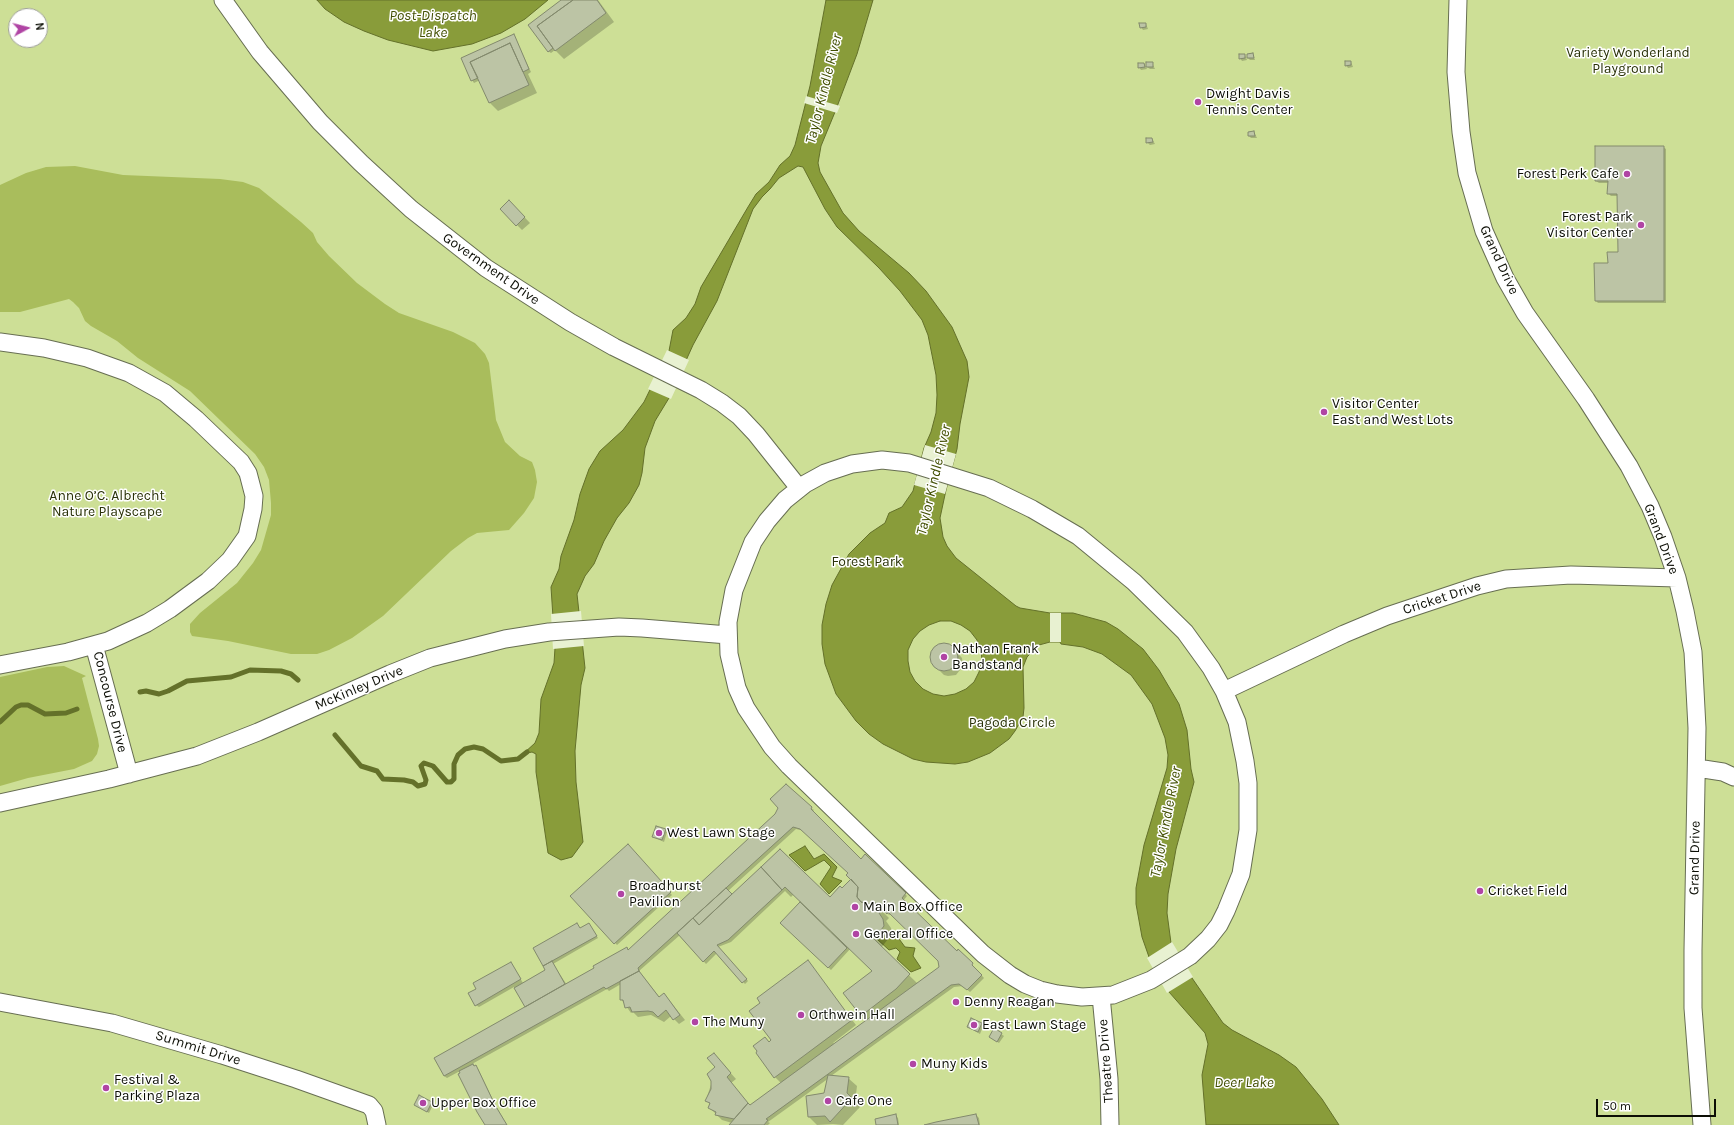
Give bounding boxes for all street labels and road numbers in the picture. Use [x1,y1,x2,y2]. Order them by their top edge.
street label: Grand Drive [1476,223,1522,297]
street label: Government Drive [439,229,543,309]
street label: Grand Drive [1640,501,1682,577]
street label: Cricket Drive [1401,577,1483,619]
street label: Concourse Drive [89,650,131,754]
street label: McKinley Drive [313,662,405,714]
street label: Grand Drive [1686,821,1704,895]
street label: Theatre Drive [1095,1019,1117,1103]
street label: Summit Drive [153,1027,243,1069]

